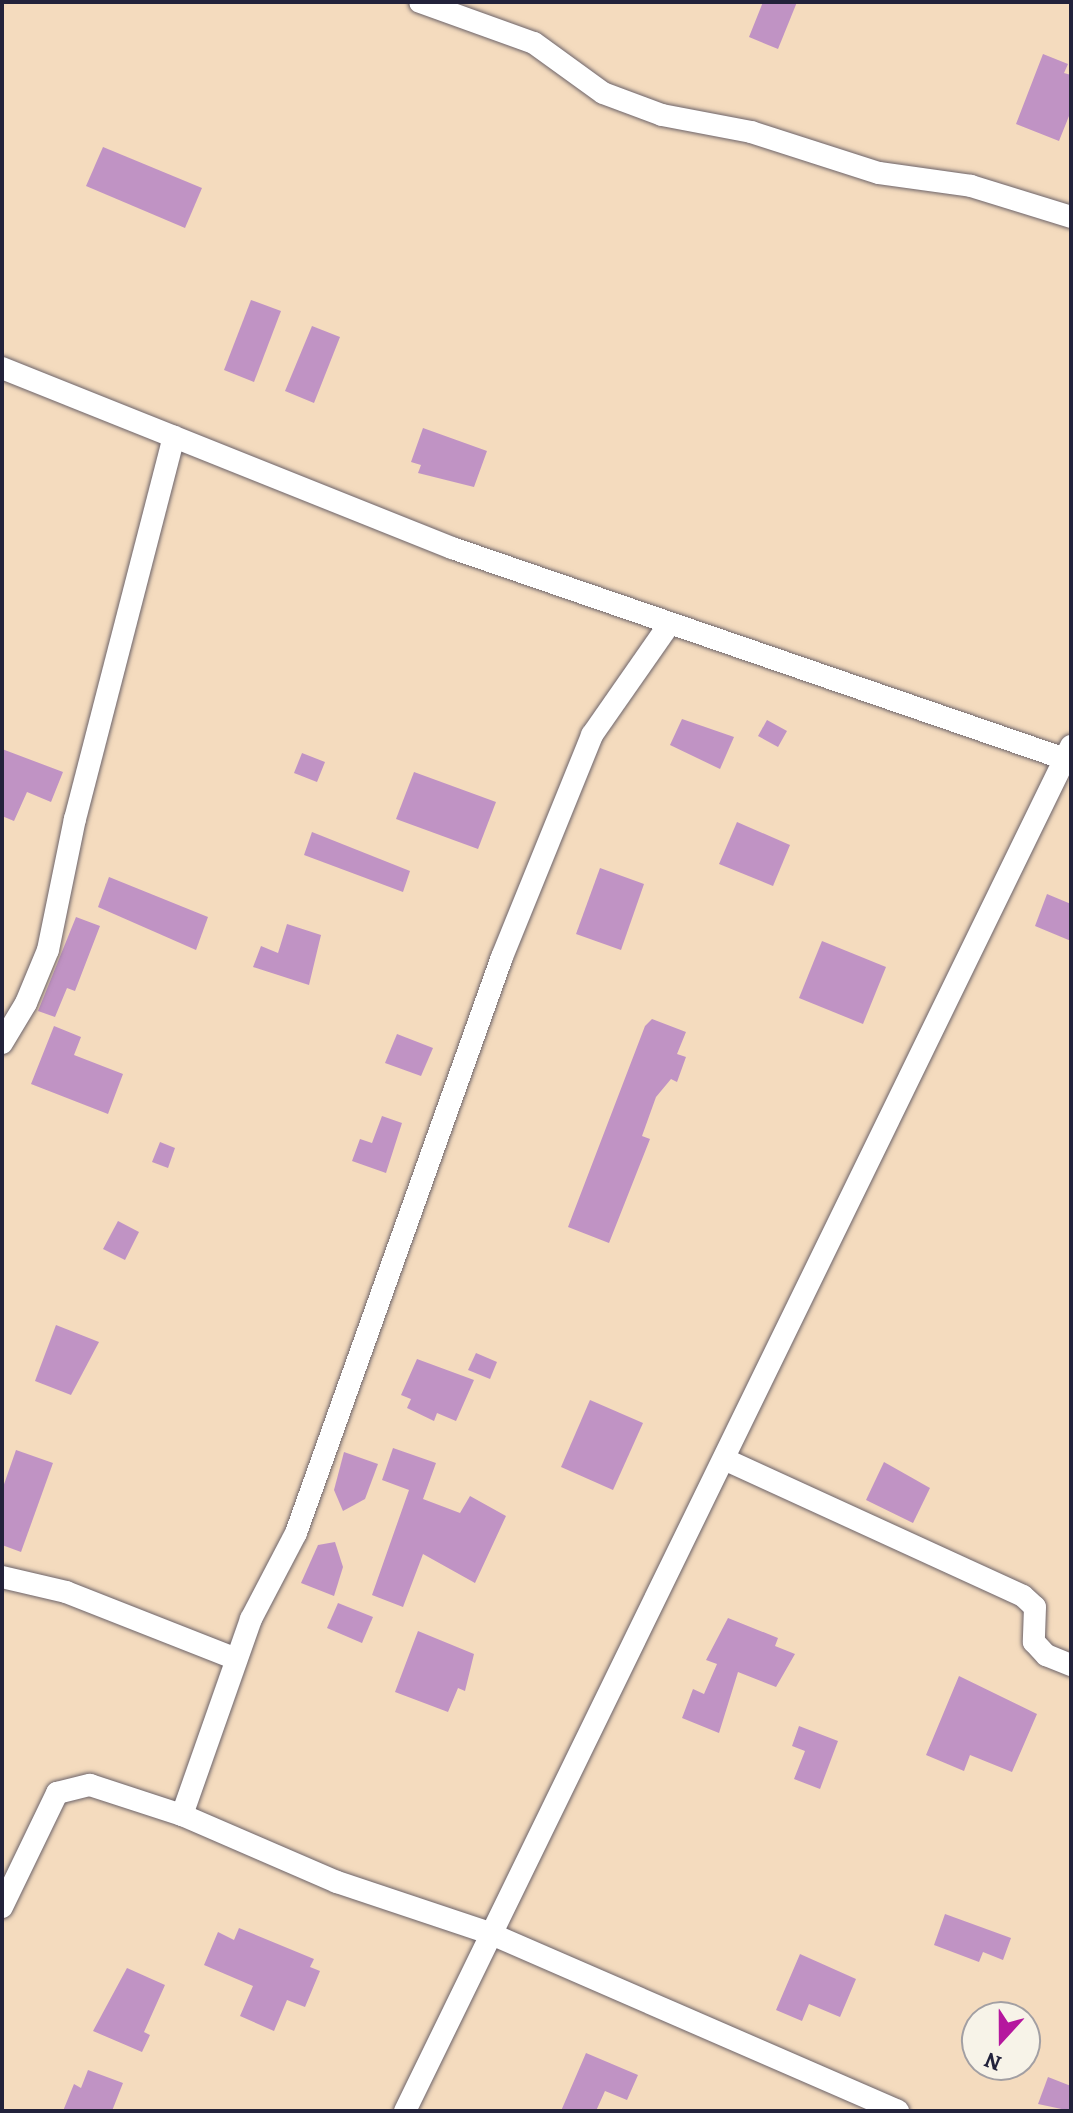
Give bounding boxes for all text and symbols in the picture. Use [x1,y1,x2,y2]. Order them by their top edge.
north arrow [961,2001,1041,2081]
text: N [980,2045,1006,2078]

